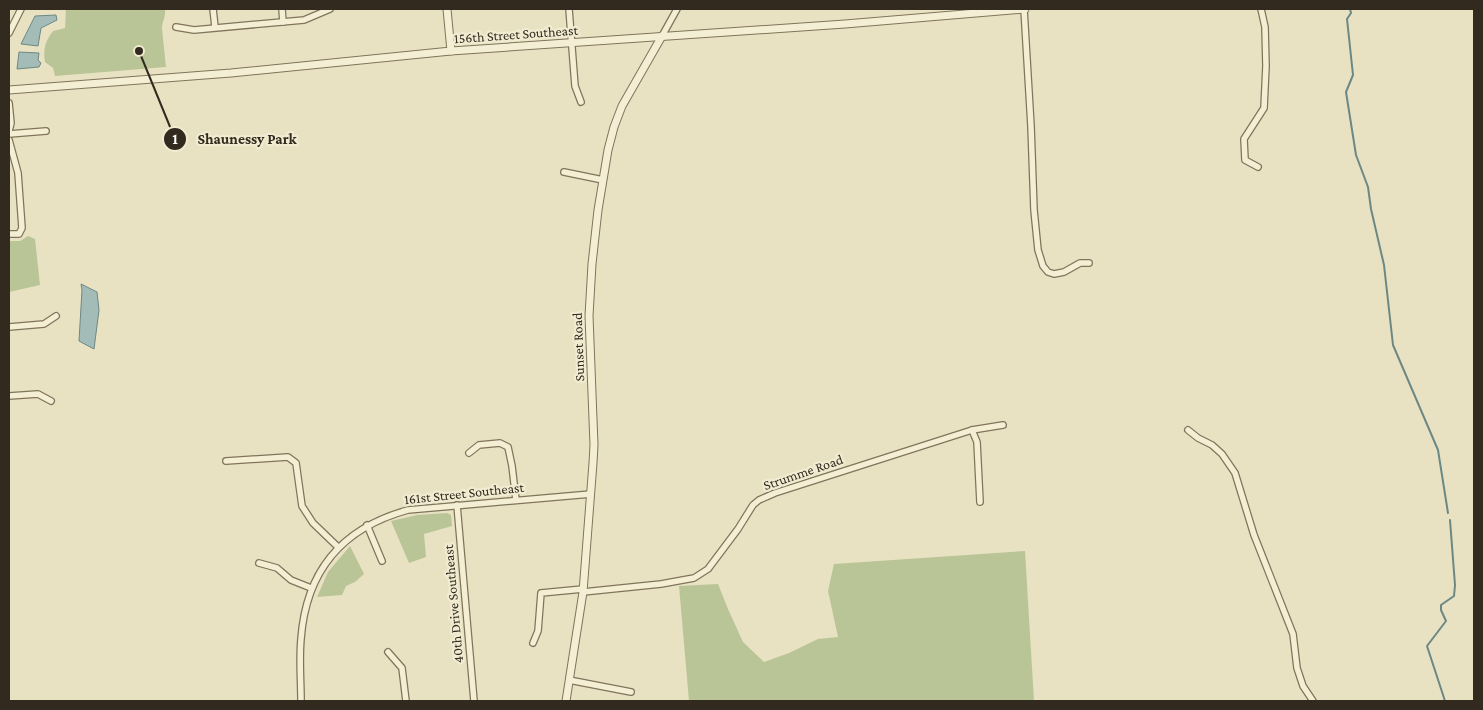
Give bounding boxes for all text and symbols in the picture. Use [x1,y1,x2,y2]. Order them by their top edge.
street label: 156th Street Southeast [453,22,579,46]
callout: Shaunessy Park [163,124,307,154]
text: 1 [172,131,178,147]
text: Shaunessy Park [197,131,297,147]
street label: Sunset Road [569,312,587,382]
street label: Strumme Road [761,451,846,493]
street label: 161st Street Southeast [403,479,525,507]
street label: 40th Drive Southeast [440,544,466,664]

